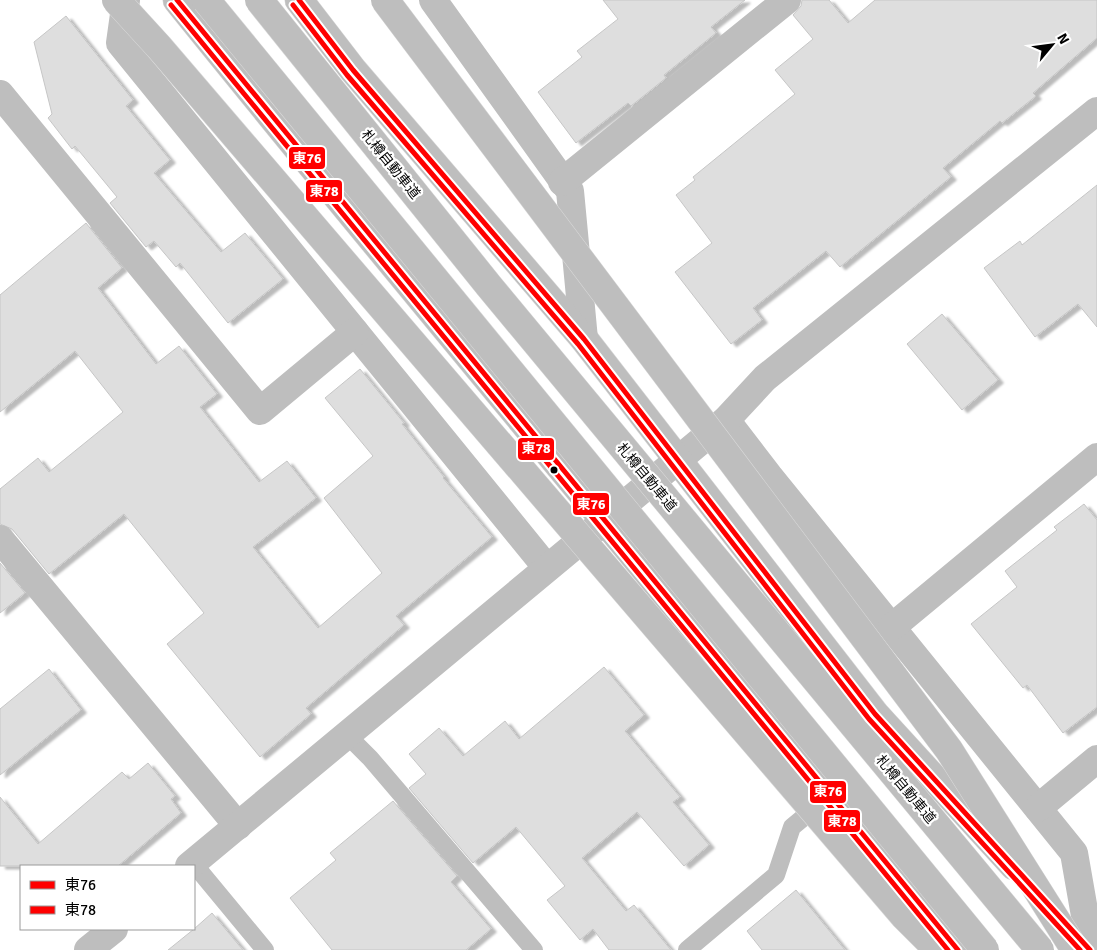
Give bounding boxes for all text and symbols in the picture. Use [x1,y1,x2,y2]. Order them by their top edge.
north arrow [1027,20,1077,70]
text: N [1053,31,1073,47]
street label: 札樽自動車道 [358,126,424,202]
line badge: 東76 [288,146,326,170]
text: 東76 [292,150,322,167]
line badge: 東78 [305,179,343,203]
text: 東78 [309,183,339,200]
line badge: 東78 [517,437,555,461]
text: 東78 [521,440,551,457]
street label: 札樽自動車道 [613,440,680,515]
unlabelled marker [549,465,559,475]
line badge: 東76 [572,492,610,516]
text: 東76 [576,496,606,513]
street label: 札樽自動車道 [872,752,939,827]
line badge: 東76 [809,780,847,804]
text: 東76 [813,783,843,800]
line badge: 東78 [823,809,861,833]
text: 東78 [827,813,857,830]
legend [20,865,195,930]
text: 東76 [65,876,96,894]
text: 東78 [65,901,96,919]

